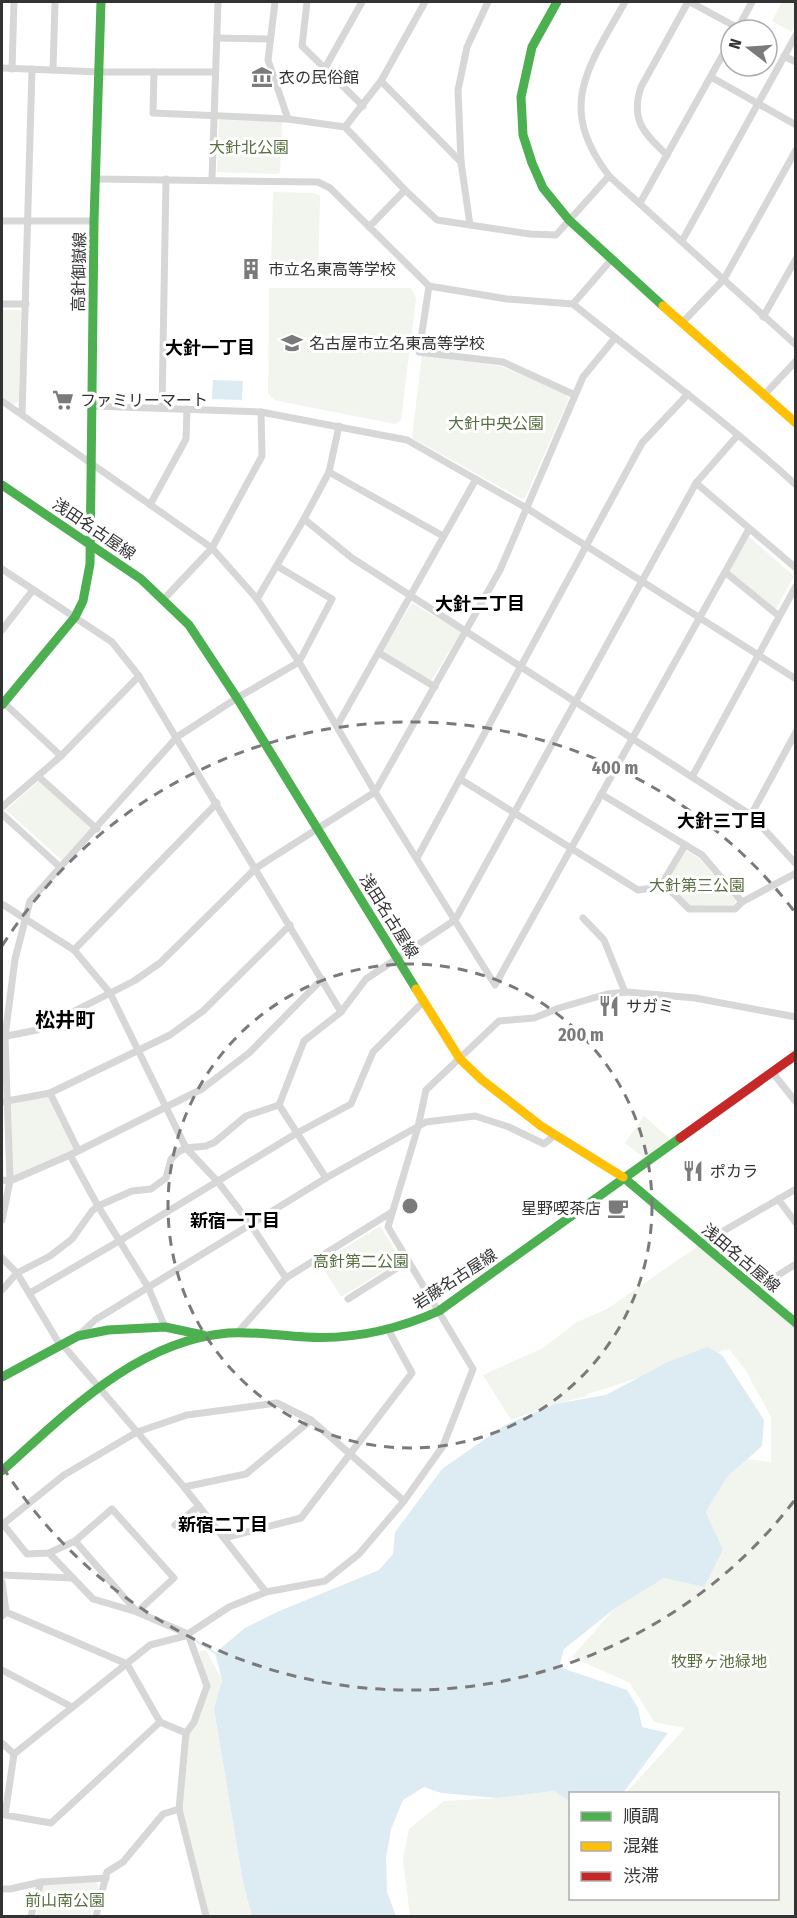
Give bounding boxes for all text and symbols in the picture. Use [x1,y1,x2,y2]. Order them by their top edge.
north arrow [719,18,779,78]
text: N [725,36,746,51]
museum icon: 衣の民俗館 [250,65,274,89]
place label: 衣の民俗館 [279,68,359,87]
park label: 大針北公園 [209,138,289,157]
street label: 高針御嶽線 [69,232,89,312]
building icon: 市立名東高等学校 [239,257,263,281]
place label: 市立名東高等学校 [268,260,396,279]
school or university icon: 名古屋市立名東高等学校 [280,331,304,355]
place label: 名古屋市立名東高等学校 [309,334,485,353]
district label: 大針一丁目 [165,337,255,359]
supermarket icon: ファミリーマート [51,388,75,412]
place label: ファミリーマート [80,391,208,410]
park label: 大針中央公園 [448,414,544,433]
street label: 浅田名古屋線 [49,494,139,564]
district label: 大針二丁目 [435,593,525,615]
text: 400 m [592,757,638,779]
district label: 大針三丁目 [677,810,767,832]
street label: 浅田名古屋線 [356,870,422,962]
park label: 大針第三公園 [649,876,745,895]
restaurant icon: サガミ [597,994,621,1018]
place label: サガミ [626,997,674,1016]
district label: 松井町 [35,1008,95,1032]
text: 200 m [557,1024,604,1046]
restaurant icon: ポカラ [681,1159,705,1183]
place label: ポカラ [710,1162,758,1181]
centre of rings [400,1196,420,1216]
cafe icon: 星野喫茶店 [606,1196,630,1220]
place label: 星野喫茶店 [521,1199,601,1218]
district label: 新宿一丁目 [190,1210,280,1232]
street label: 浅田名古屋線 [698,1220,784,1296]
street label: 岩藤名古屋線 [410,1245,500,1313]
park label: 高針第二公園 [313,1252,409,1271]
district label: 新宿二丁目 [178,1514,268,1536]
park label: 牧野ヶ池緑地 [671,1652,767,1671]
legend [569,1792,779,1900]
text: 順調 [623,1805,659,1827]
text: 混雑 [623,1835,659,1857]
text: 渋滞 [623,1865,659,1887]
park label: 前山南公園 [25,1891,105,1910]

